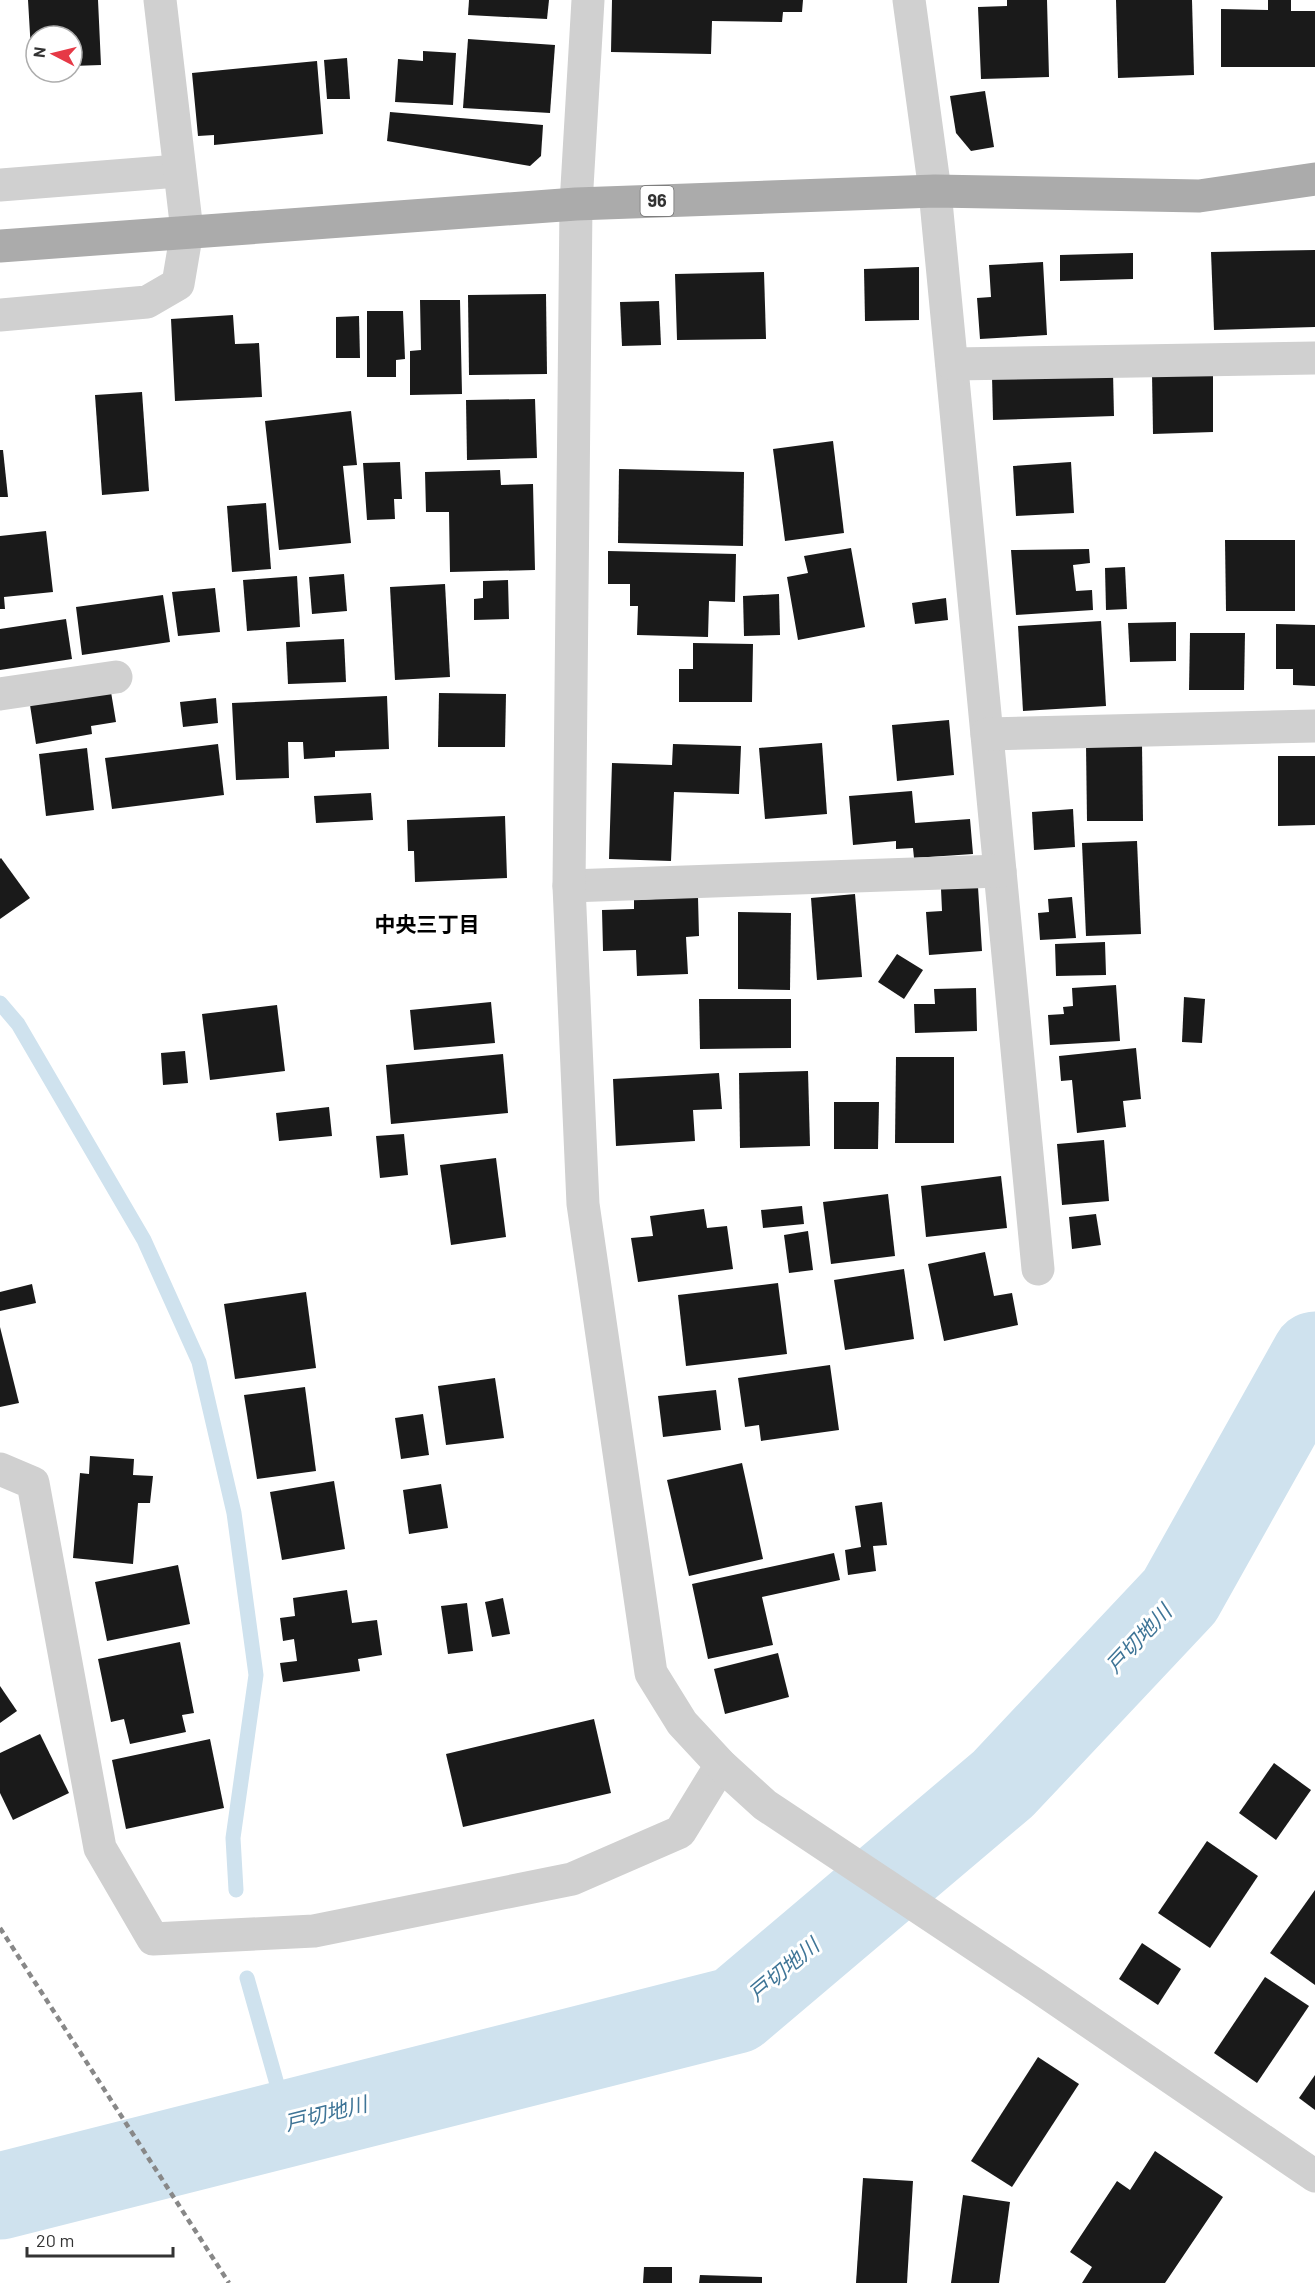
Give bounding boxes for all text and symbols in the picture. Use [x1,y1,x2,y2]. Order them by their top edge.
north arrow [24,24,84,84]
text: N [29,46,49,59]
road number: 96 [640,186,674,216]
district label: 中央三丁目 [375,911,480,936]
water label: 戸切地川 [1100,1597,1177,1677]
water label: 戸切地川 [743,1931,825,2005]
water label: 戸切地川 [282,2090,371,2135]
scale bar [27,2220,172,2258]
text: 20 m [36,2229,74,2251]

